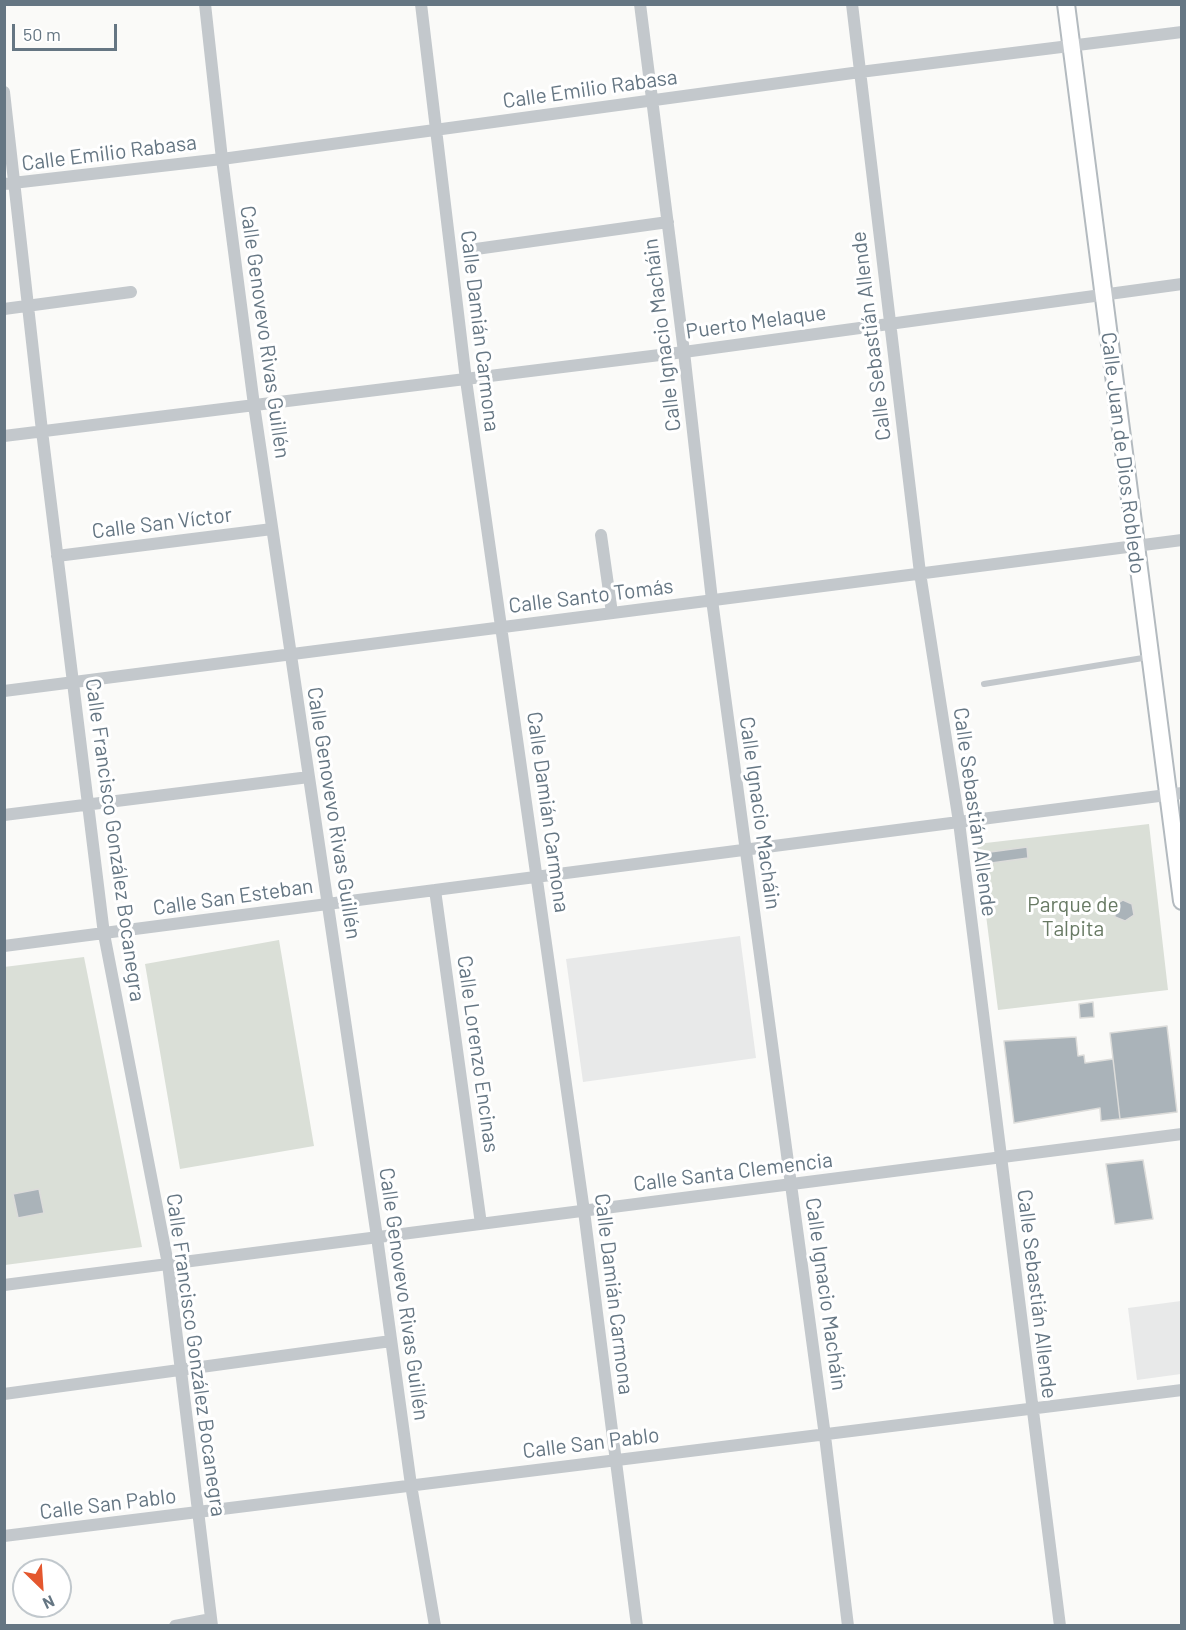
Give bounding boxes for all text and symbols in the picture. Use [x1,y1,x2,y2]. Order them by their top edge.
scale bar [15,12,120,50]
text: 50 m [23,23,61,45]
street label: Calle Emilio Rabasa [501,64,679,114]
street label: Calle Emilio Rabasa [20,130,198,176]
street label: Calle Genovevo Rivas Guillén [235,204,295,460]
street label: Calle Damián Carmona [455,229,505,433]
street label: Calle Sebastián Allende [846,230,896,442]
street label: Calle Ignacio Macháin [638,237,686,433]
street label: Puerto Melaque [684,300,828,344]
street label: Calle Juan de Dios Robledo [1096,331,1150,575]
street label: Calle San Víctor [90,502,234,544]
street label: Calle Santo Tomás [507,573,675,619]
street label: Calle Francisco González Bocanegra [80,677,150,1003]
street label: Calle Genovevo Rivas Guillén [302,685,366,941]
street label: Calle Sebastián Allende [948,706,1002,918]
street label: Calle Damián Carmona [521,710,575,914]
street label: Calle Ignacio Macháin [734,715,786,911]
street label: Calle San Esteban [151,873,315,921]
park label: Parque de Talpita [1027,892,1119,942]
street label: Calle Lorenzo Encinas [452,954,504,1154]
street label: Calle Santa Clemencia [632,1147,834,1197]
street label: Calle Genovevo Rivas Guillén [374,1166,434,1422]
street label: Calle Sebastián Allende [1012,1188,1062,1400]
street label: Calle Francisco González Bocanegra [161,1192,231,1518]
street label: Calle Damián Carmona [589,1192,639,1396]
street label: Calle Ignacio Macháin [800,1196,852,1392]
street label: Calle San Pablo [521,1422,661,1464]
street label: Calle San Pablo [38,1483,178,1525]
north arrow [12,1558,72,1618]
text: N [40,1592,58,1614]

